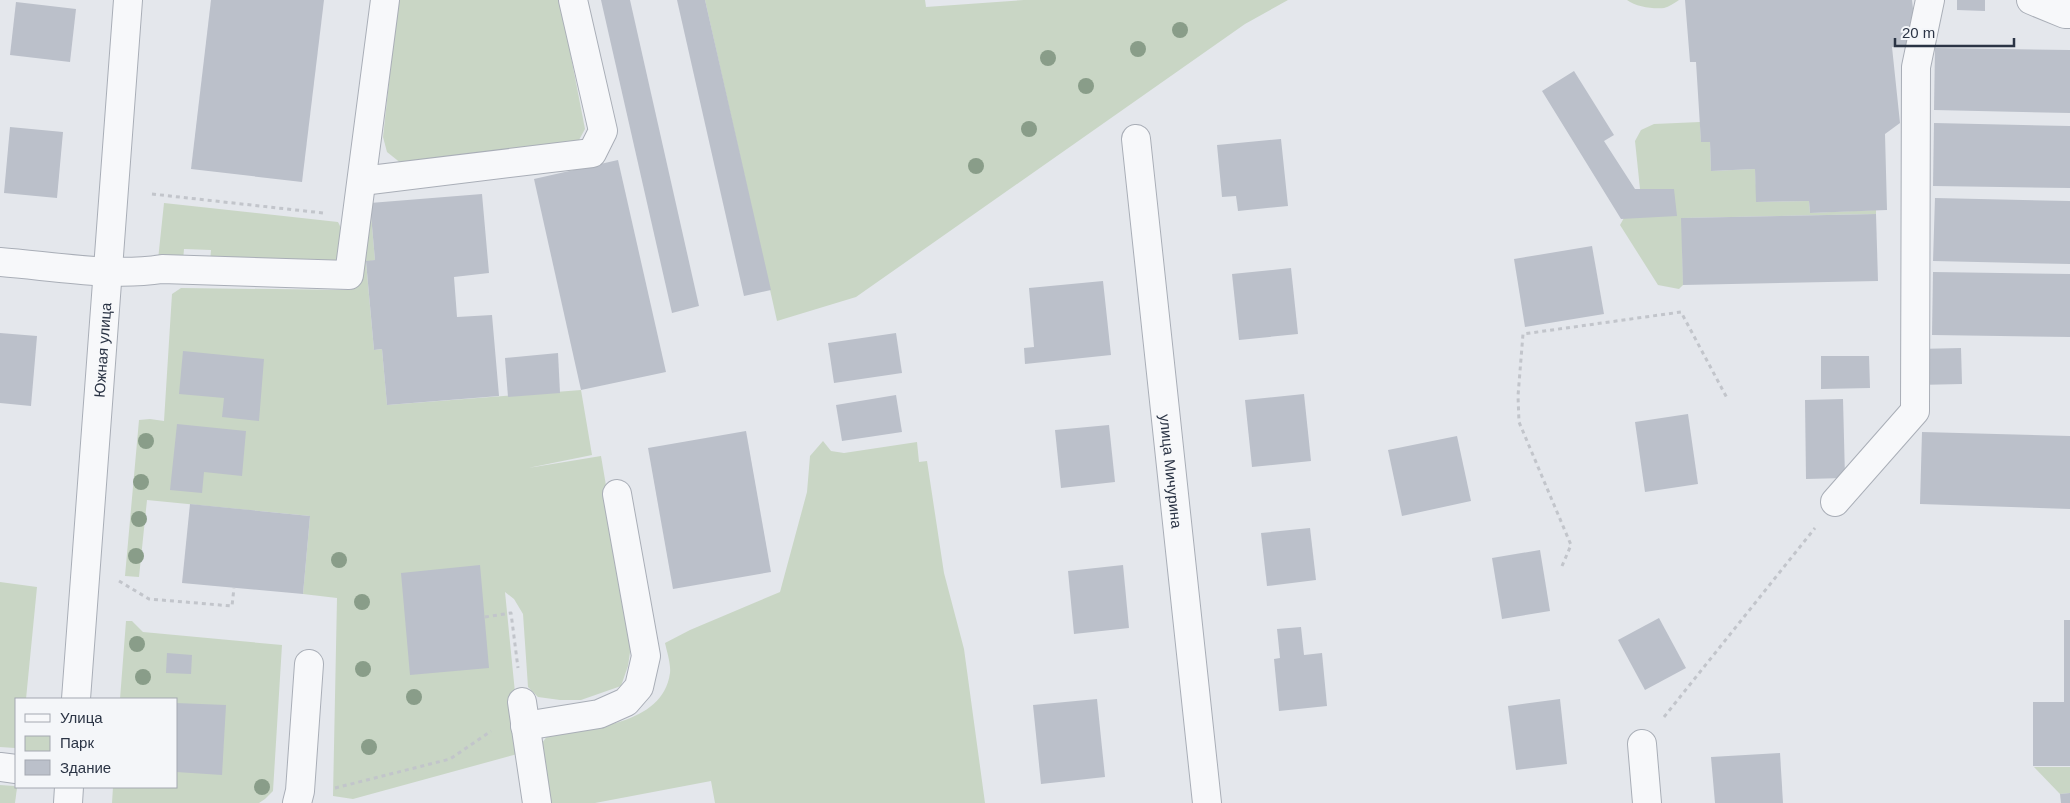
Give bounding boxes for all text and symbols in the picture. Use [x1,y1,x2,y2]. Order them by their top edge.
scale bar [1895,15,2014,47]
text: 20 m [1902,24,1935,41]
street label: Южная улица [90,301,114,398]
street label: улица Мичурина [1157,413,1186,530]
legend [15,698,178,788]
text: Улица [60,709,103,726]
text: Парк [60,734,94,751]
text: Здание [60,759,111,776]

